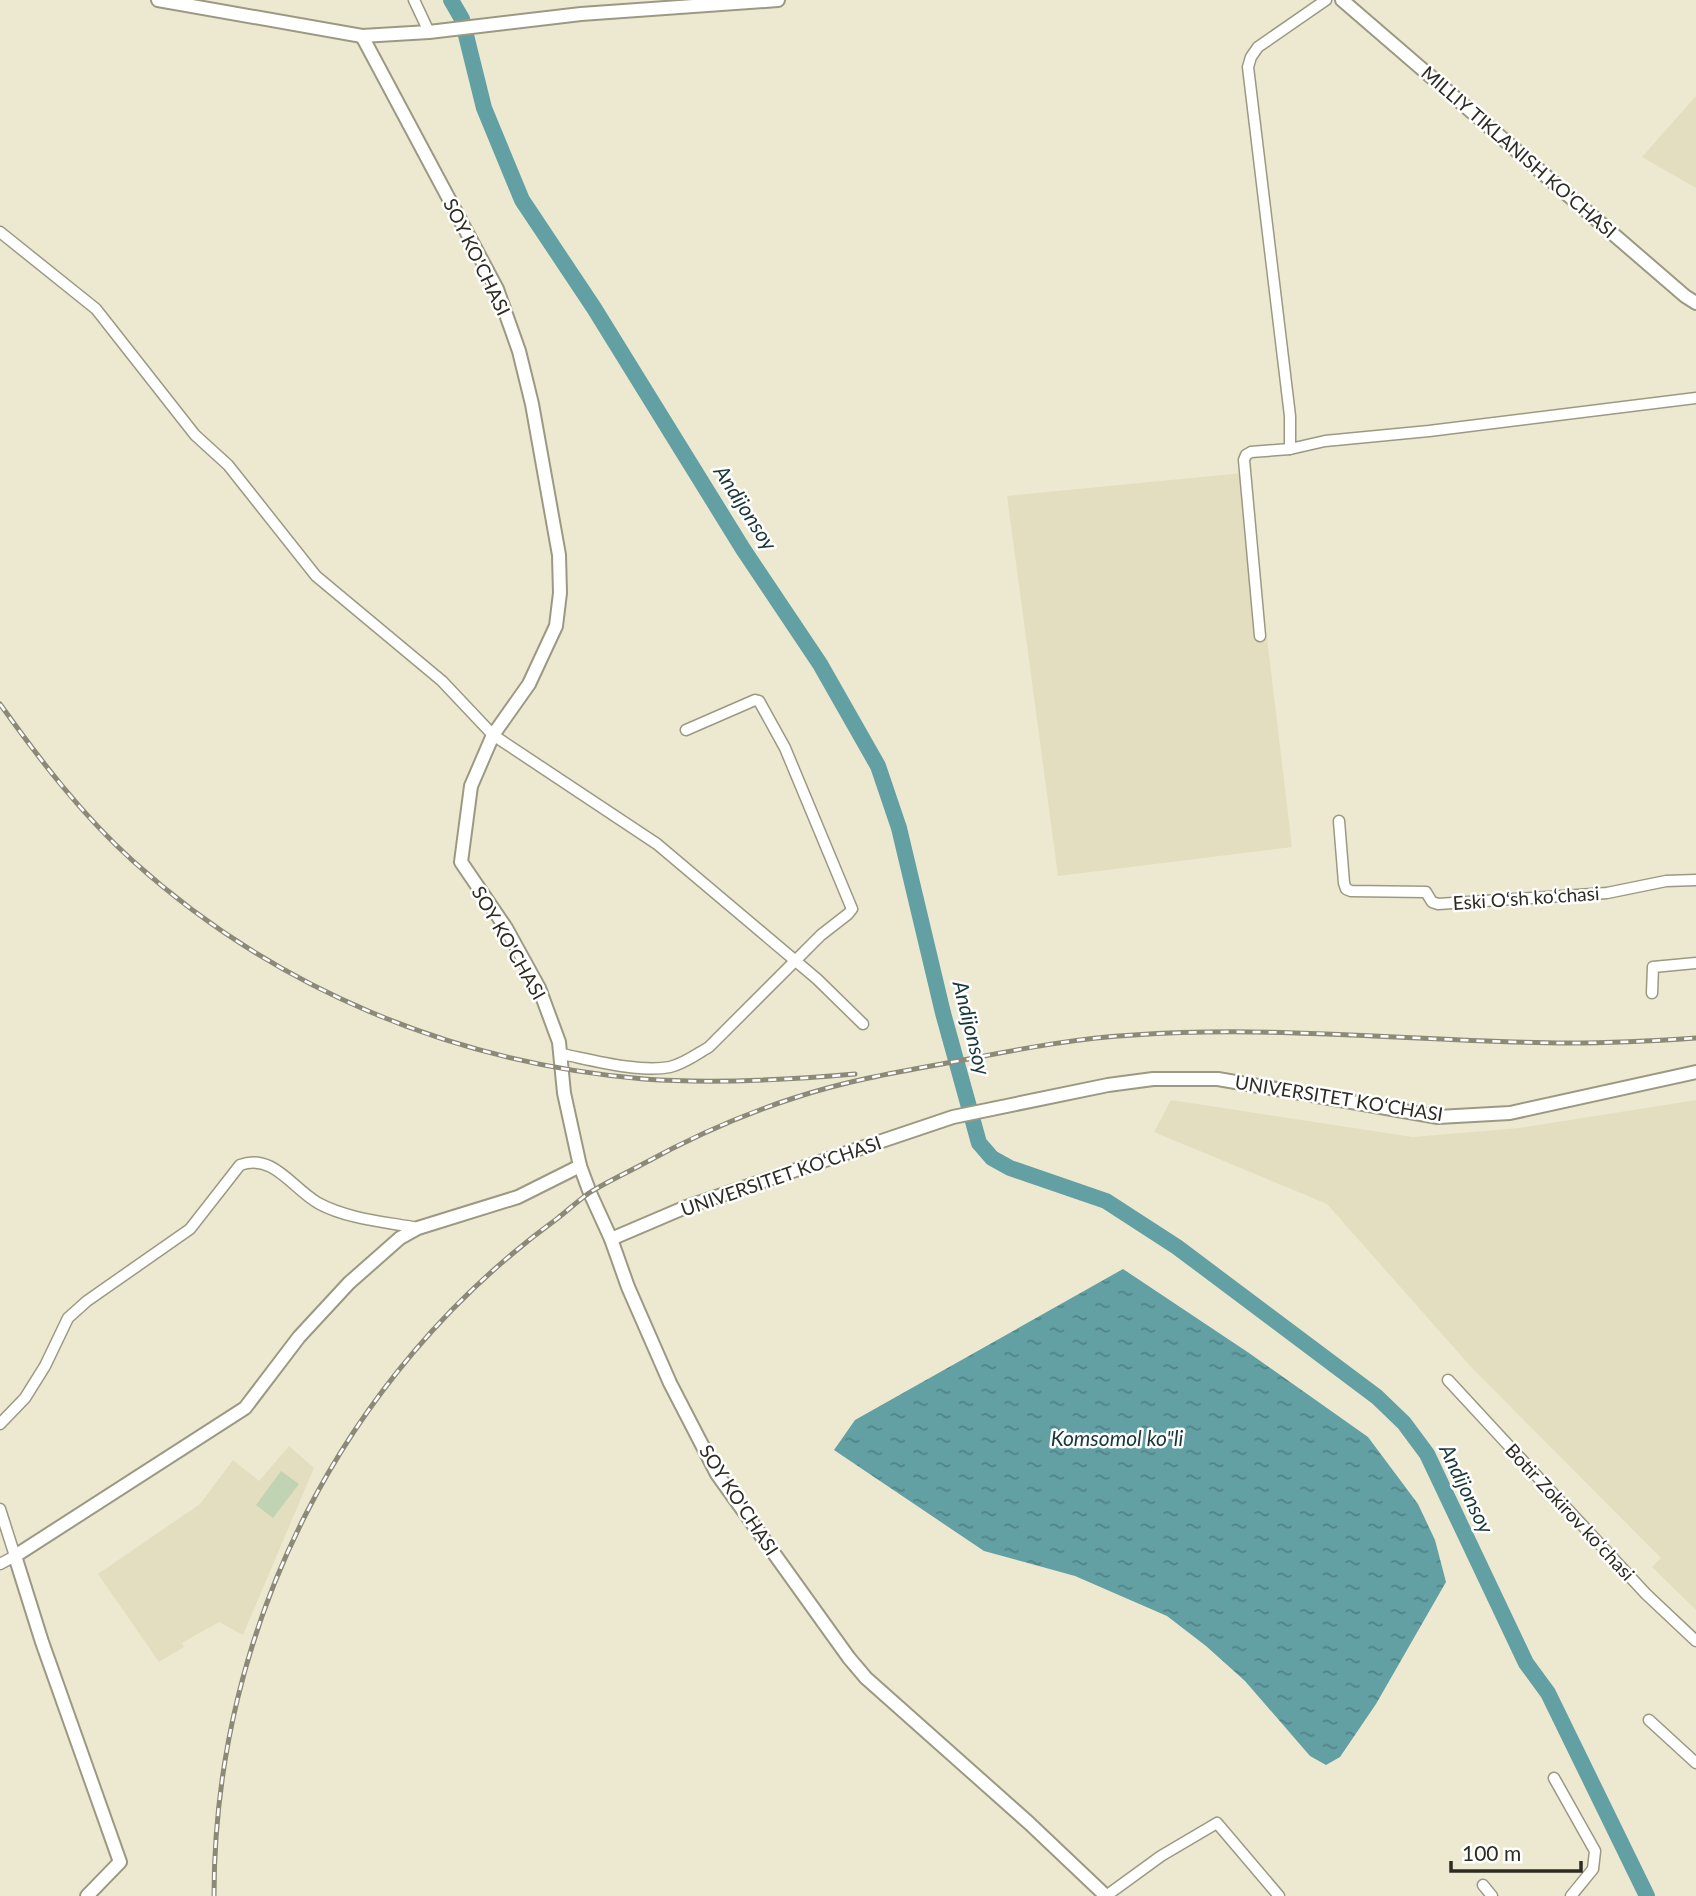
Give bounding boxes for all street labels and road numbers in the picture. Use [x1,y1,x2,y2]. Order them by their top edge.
street label: MILLIY TIKLANISH KO'CHASI [1417,61,1622,243]
street label: SOY KO'CHASI [439,195,516,319]
street label: Eski Oʻsh koʻchasi [1452,881,1600,914]
street label: SOY KO'CHASI [468,882,551,1004]
street label: UNIVERSITET KО‘CHASI [1233,1070,1445,1125]
street label: UNIVERSITET KО‘CHASI [678,1130,884,1221]
street label: Botir Zokirov koʻchasi [1501,1438,1640,1585]
street label: SOY KO'CHASI [695,1440,784,1559]

